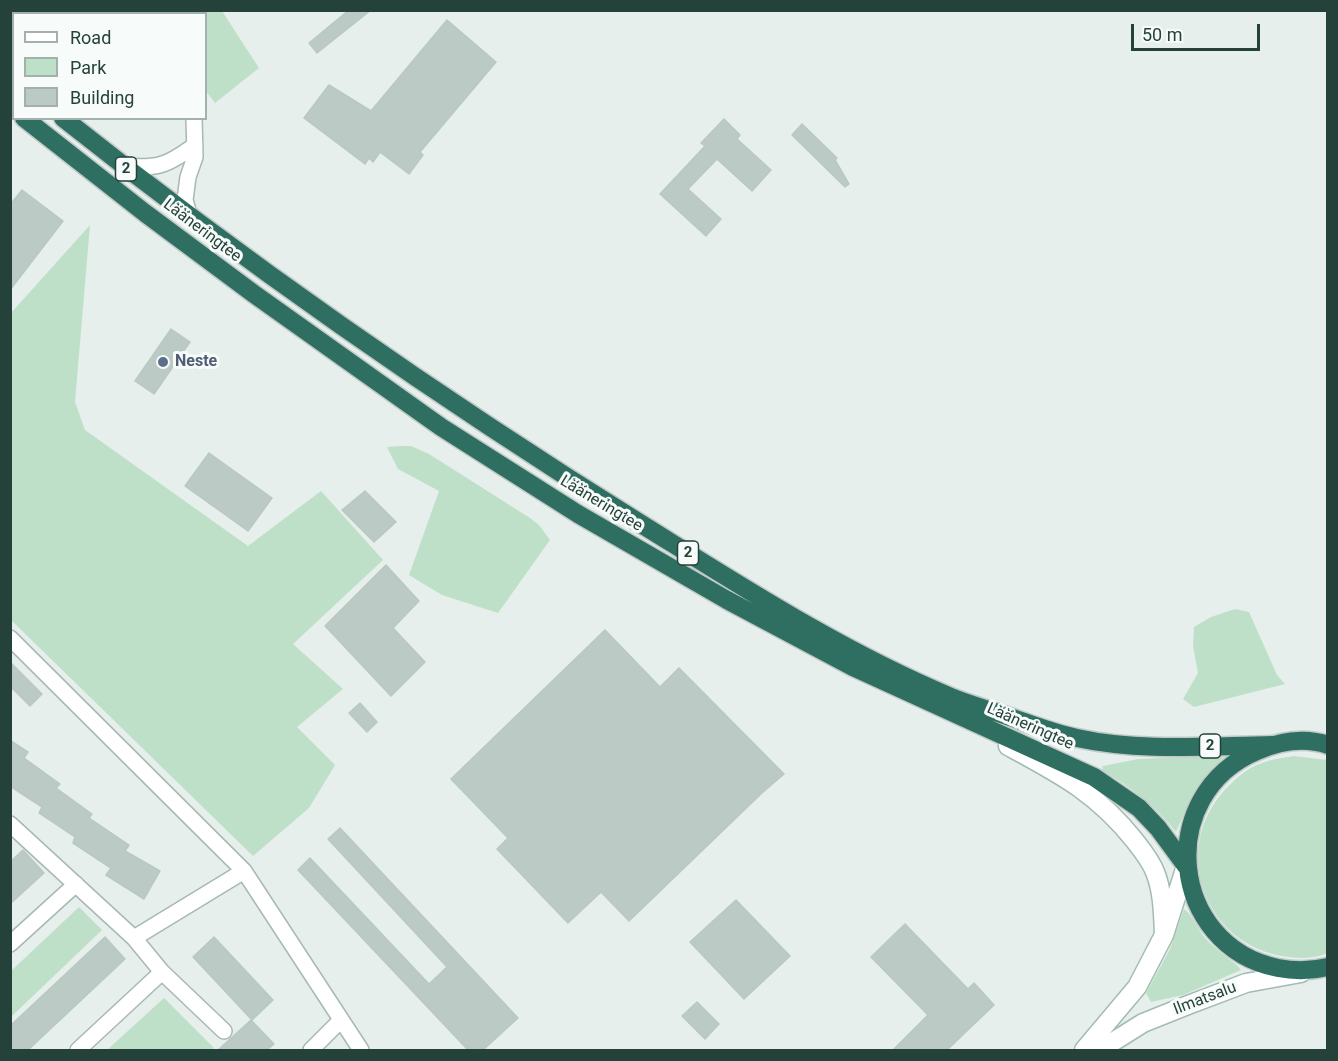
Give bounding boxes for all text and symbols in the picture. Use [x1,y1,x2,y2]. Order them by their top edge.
legend [12,12,207,120]
scale bar [1134,12,1263,50]
text: 50 m [1142,24,1182,45]
text: Road [70,27,111,48]
text: Park [70,57,106,78]
text: Building [70,87,134,108]
road number: 2 [116,157,136,181]
street label: Lääneringtee [159,195,245,267]
place label: Neste [175,352,217,372]
marker: Neste [156,355,170,369]
street label: Lääneringtee [556,472,646,536]
road number: 2 [678,541,698,565]
street label: Lääneringtee [984,699,1076,755]
road number: 2 [1200,734,1220,758]
street label: Ilmatsalu [1171,978,1239,1020]

